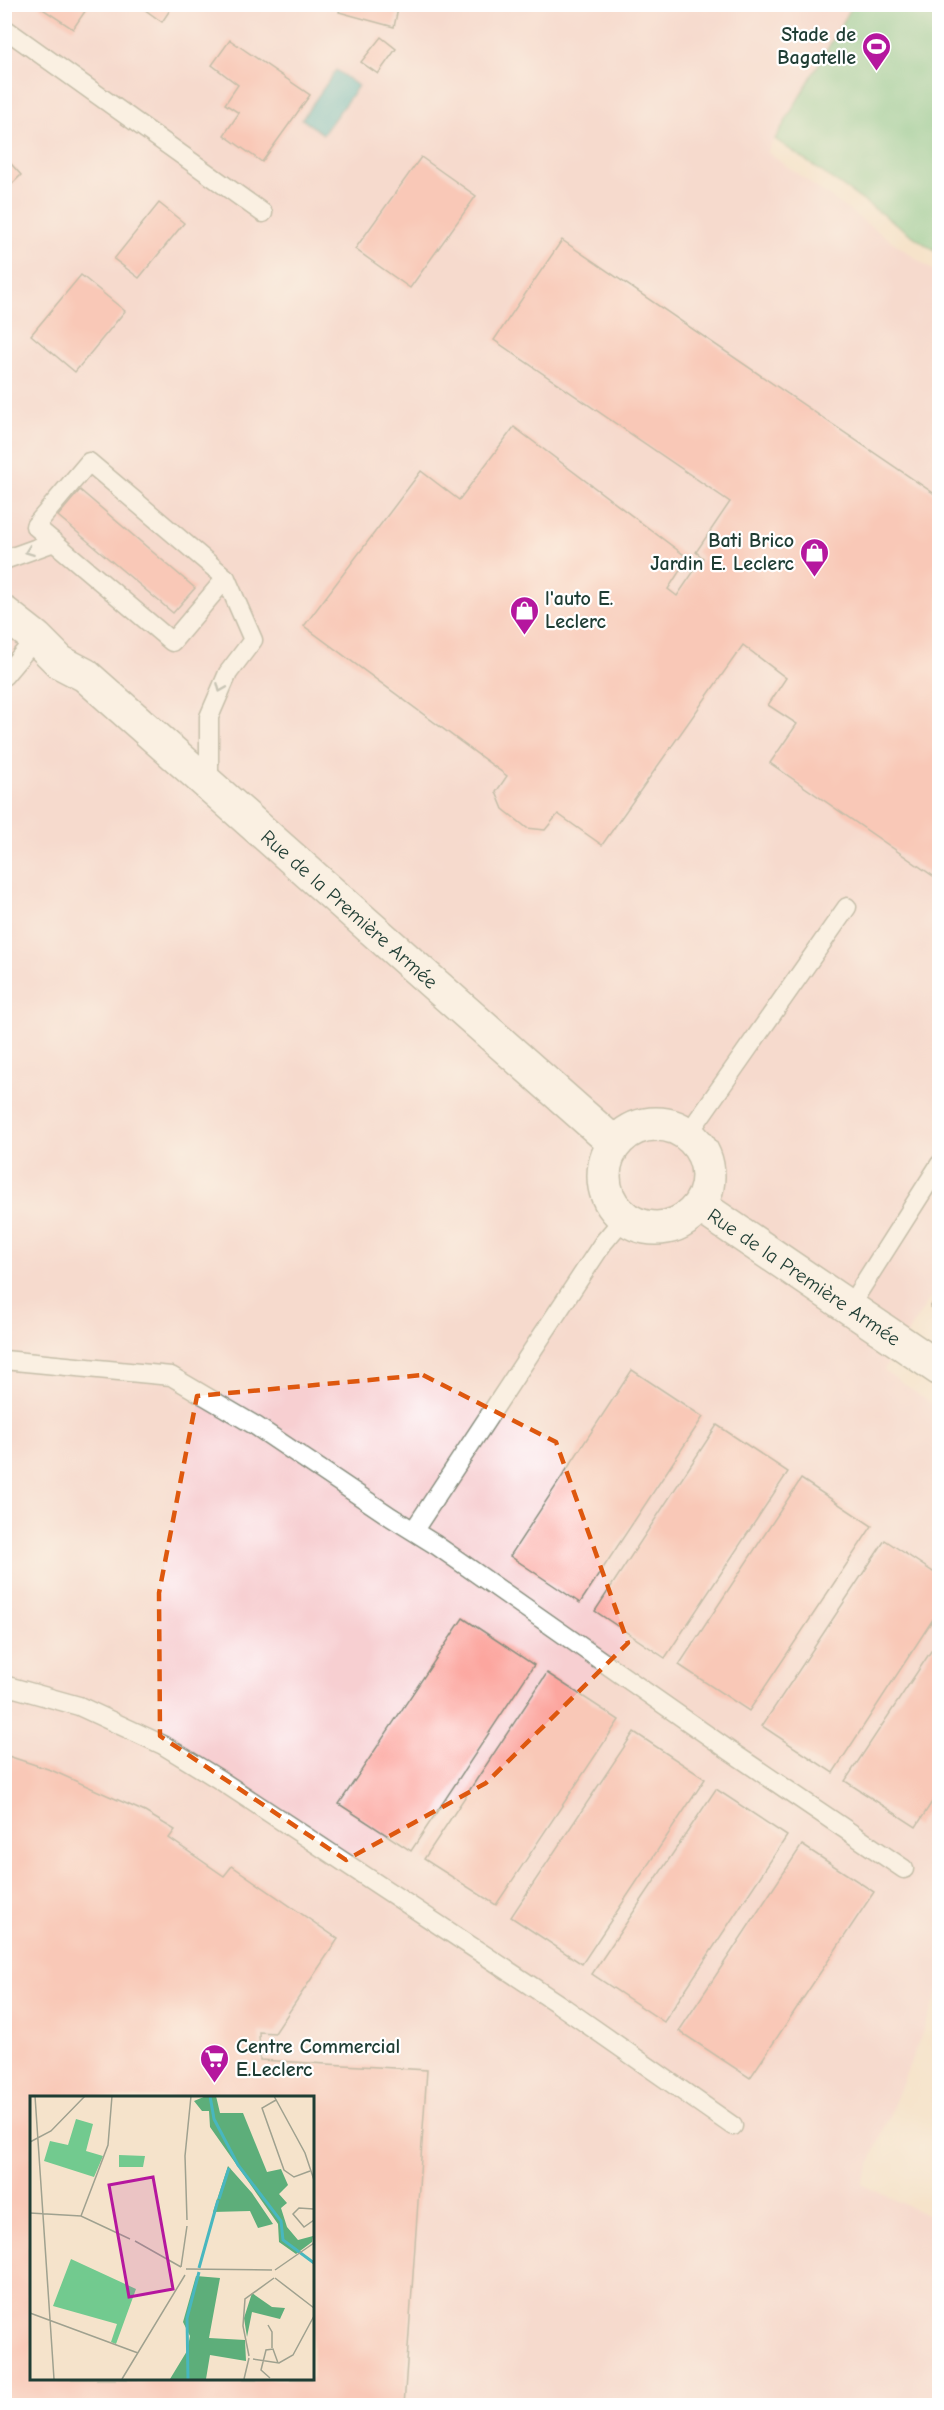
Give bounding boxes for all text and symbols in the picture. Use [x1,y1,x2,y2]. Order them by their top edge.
place label: Stade de Bagatelle [777,23,856,69]
sports icon: Stade de Bagatelle [861,30,893,72]
place label: Bati Brico Jardin E. Leclerc [650,529,795,575]
shop icon: Bati Brico Jardin E. Leclerc [799,536,831,578]
one-way arrow [24,544,35,557]
place label: l'auto E. Leclerc [545,587,613,633]
shop icon: l'auto E. Leclerc [508,594,540,636]
one-way arrow [216,682,228,693]
street label: Rue de la Première Armée [257,825,443,993]
street label: Rue de la Première Armée [703,1203,905,1350]
place label: Centre Commercial E.Leclerc [236,2035,400,2081]
supermarket icon: Centre Commercial E.Leclerc [199,2042,231,2084]
inset map [30,2096,314,2380]

